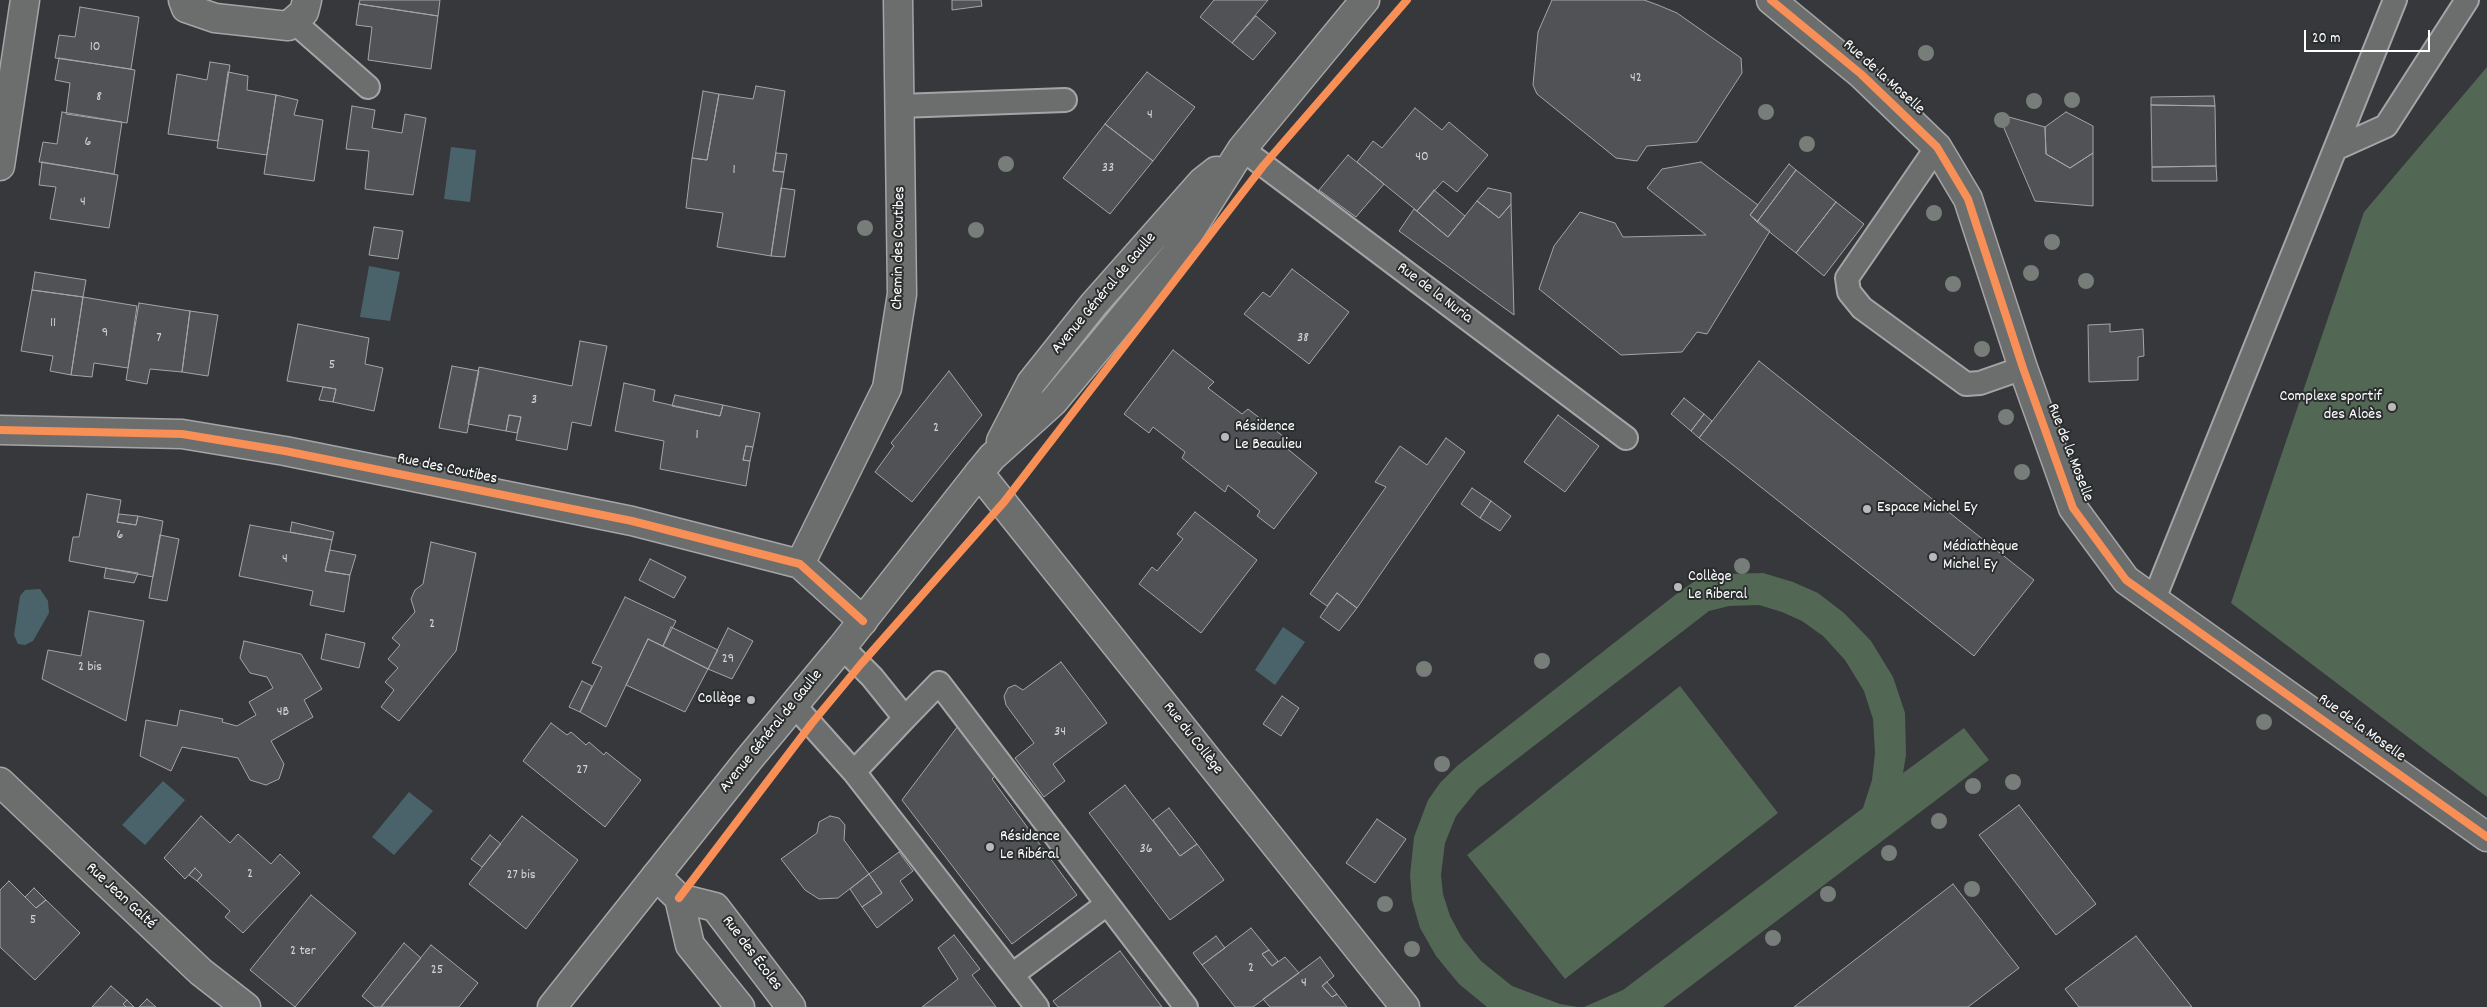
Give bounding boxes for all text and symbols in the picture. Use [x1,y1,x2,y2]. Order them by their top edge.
scale bar [2307,20,2433,52]
text: 20 m [2312,28,2340,50]
street label: Rue de la Moselle [1838,36,1928,120]
house number: 10 [90,40,100,56]
house number: 42 [1630,71,1642,87]
house number: 8 [96,90,102,106]
house number: 4 [1147,108,1153,124]
house number: 6 [85,135,91,151]
house number: 40 [1415,150,1429,166]
house number: 33 [1102,161,1114,177]
house number: 1 [732,163,736,179]
street label: Chemin des Coutibes [889,186,911,310]
house number: 4 [80,195,86,211]
street label: Avenue Général de Gaulle [1048,229,1162,359]
street label: Rue de la Nuria [1392,259,1476,329]
house number: 11 [50,316,56,332]
house number: 9 [102,326,108,342]
house number: 7 [156,331,162,347]
house number: 38 [1297,331,1309,347]
house number: 5 [329,358,335,374]
place label: Complexe sportif des Aloès [2279,388,2382,426]
house number: 3 [531,393,537,409]
street label: Rue de la Moselle [2041,401,2097,505]
marker: Complexe sportif des Aloès [2386,401,2398,413]
place label: Résidence Le Beaulieu [1235,418,1302,456]
house number: 2 [933,421,939,437]
house number: 1 [695,428,699,444]
marker: Résidence Le Beaulieu [1219,431,1231,443]
street label: Rue des Coutibes [395,450,499,490]
place label: Espace Michel Ey [1877,499,1977,519]
marker: Espace Michel Ey [1861,503,1873,515]
house number: 6 [117,528,123,544]
place label: Médiathèque Michel Ey [1943,538,2018,576]
marker: Médiathèque Michel Ey [1927,551,1939,563]
house number: 4 [282,552,288,568]
place label: Collège Le Riberal [1688,568,1747,606]
marker: Collège Le Riberal [1672,581,1684,593]
house number: 2 [429,617,435,633]
house number: 29 [722,652,734,668]
house number: 2 bis [78,660,102,676]
street label: Avenue Général de Gaulle [716,667,828,797]
place label: Collège [697,690,741,710]
street label: Rue de la Moselle [2313,691,2409,767]
marker: Collège [745,694,757,706]
street label: Rue du Collège [1158,699,1226,779]
house number: 4B [277,705,289,721]
house number: 34 [1054,725,1066,741]
house number: 27 [576,763,588,779]
place label: Résidence Le Ribéral [1000,828,1060,866]
marker: Résidence Le Ribéral [984,841,996,853]
house number: 36 [1139,842,1153,858]
street label: Rue Jean Galté [81,860,159,934]
house number: 2 [247,867,253,883]
house number: 27 bis [506,868,536,884]
house number: 5 [30,913,36,929]
street label: Rue des Écoles [717,913,785,995]
house number: 2 ter [290,944,316,960]
house number: 2 [1248,961,1254,977]
house number: 25 [431,963,443,979]
house number: 4 [1301,976,1307,992]

